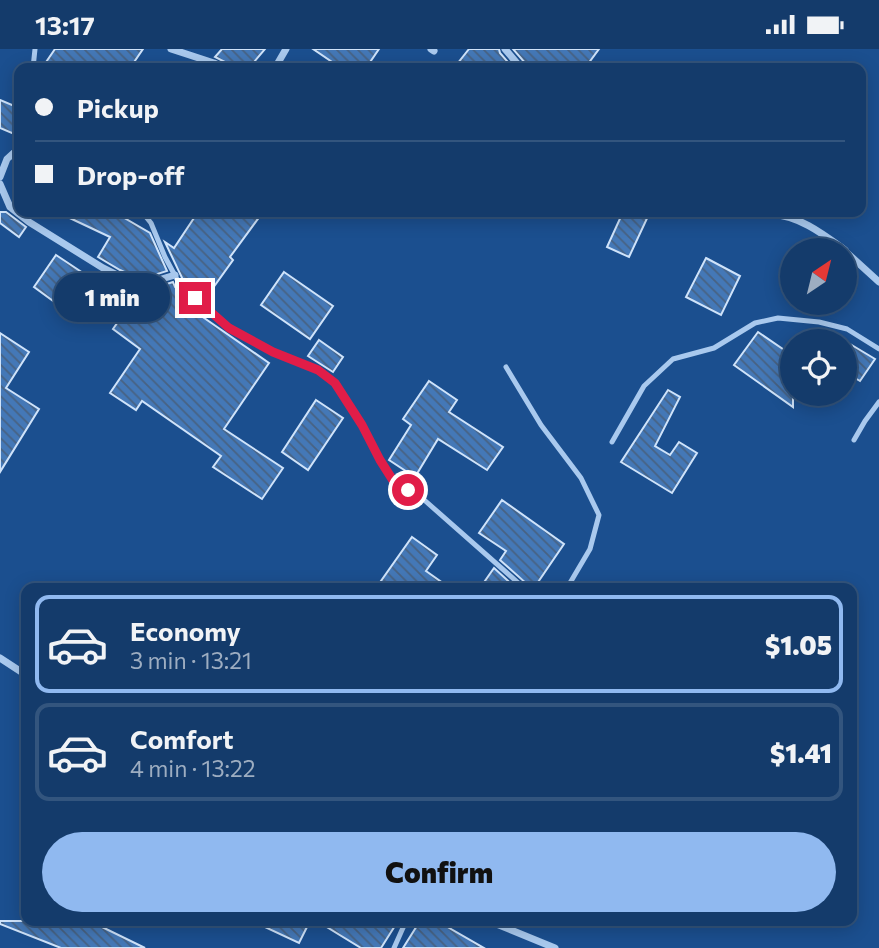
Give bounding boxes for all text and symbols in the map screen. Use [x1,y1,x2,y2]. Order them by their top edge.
text: 13:17 [35,9,95,40]
text: Pickup [77,92,159,123]
text: Drop-off [77,159,184,190]
north arrow [780,238,858,315]
map controls [780,238,857,406]
callout: 1 min [55,273,170,323]
route end [179,282,211,314]
text: 1 min [84,283,140,311]
button: locate [780,329,857,406]
route start [392,474,424,506]
icon: car [46,613,109,676]
text: Economy [130,615,241,646]
text: $1.05 [765,629,832,660]
text: 3 min · 13:21 [130,646,252,674]
icon: car [46,721,109,784]
text: Comfort [130,723,233,754]
text: $1.41 [770,737,832,768]
text: 4 min · 13:22 [130,754,256,782]
button: Confirm [42,832,836,912]

